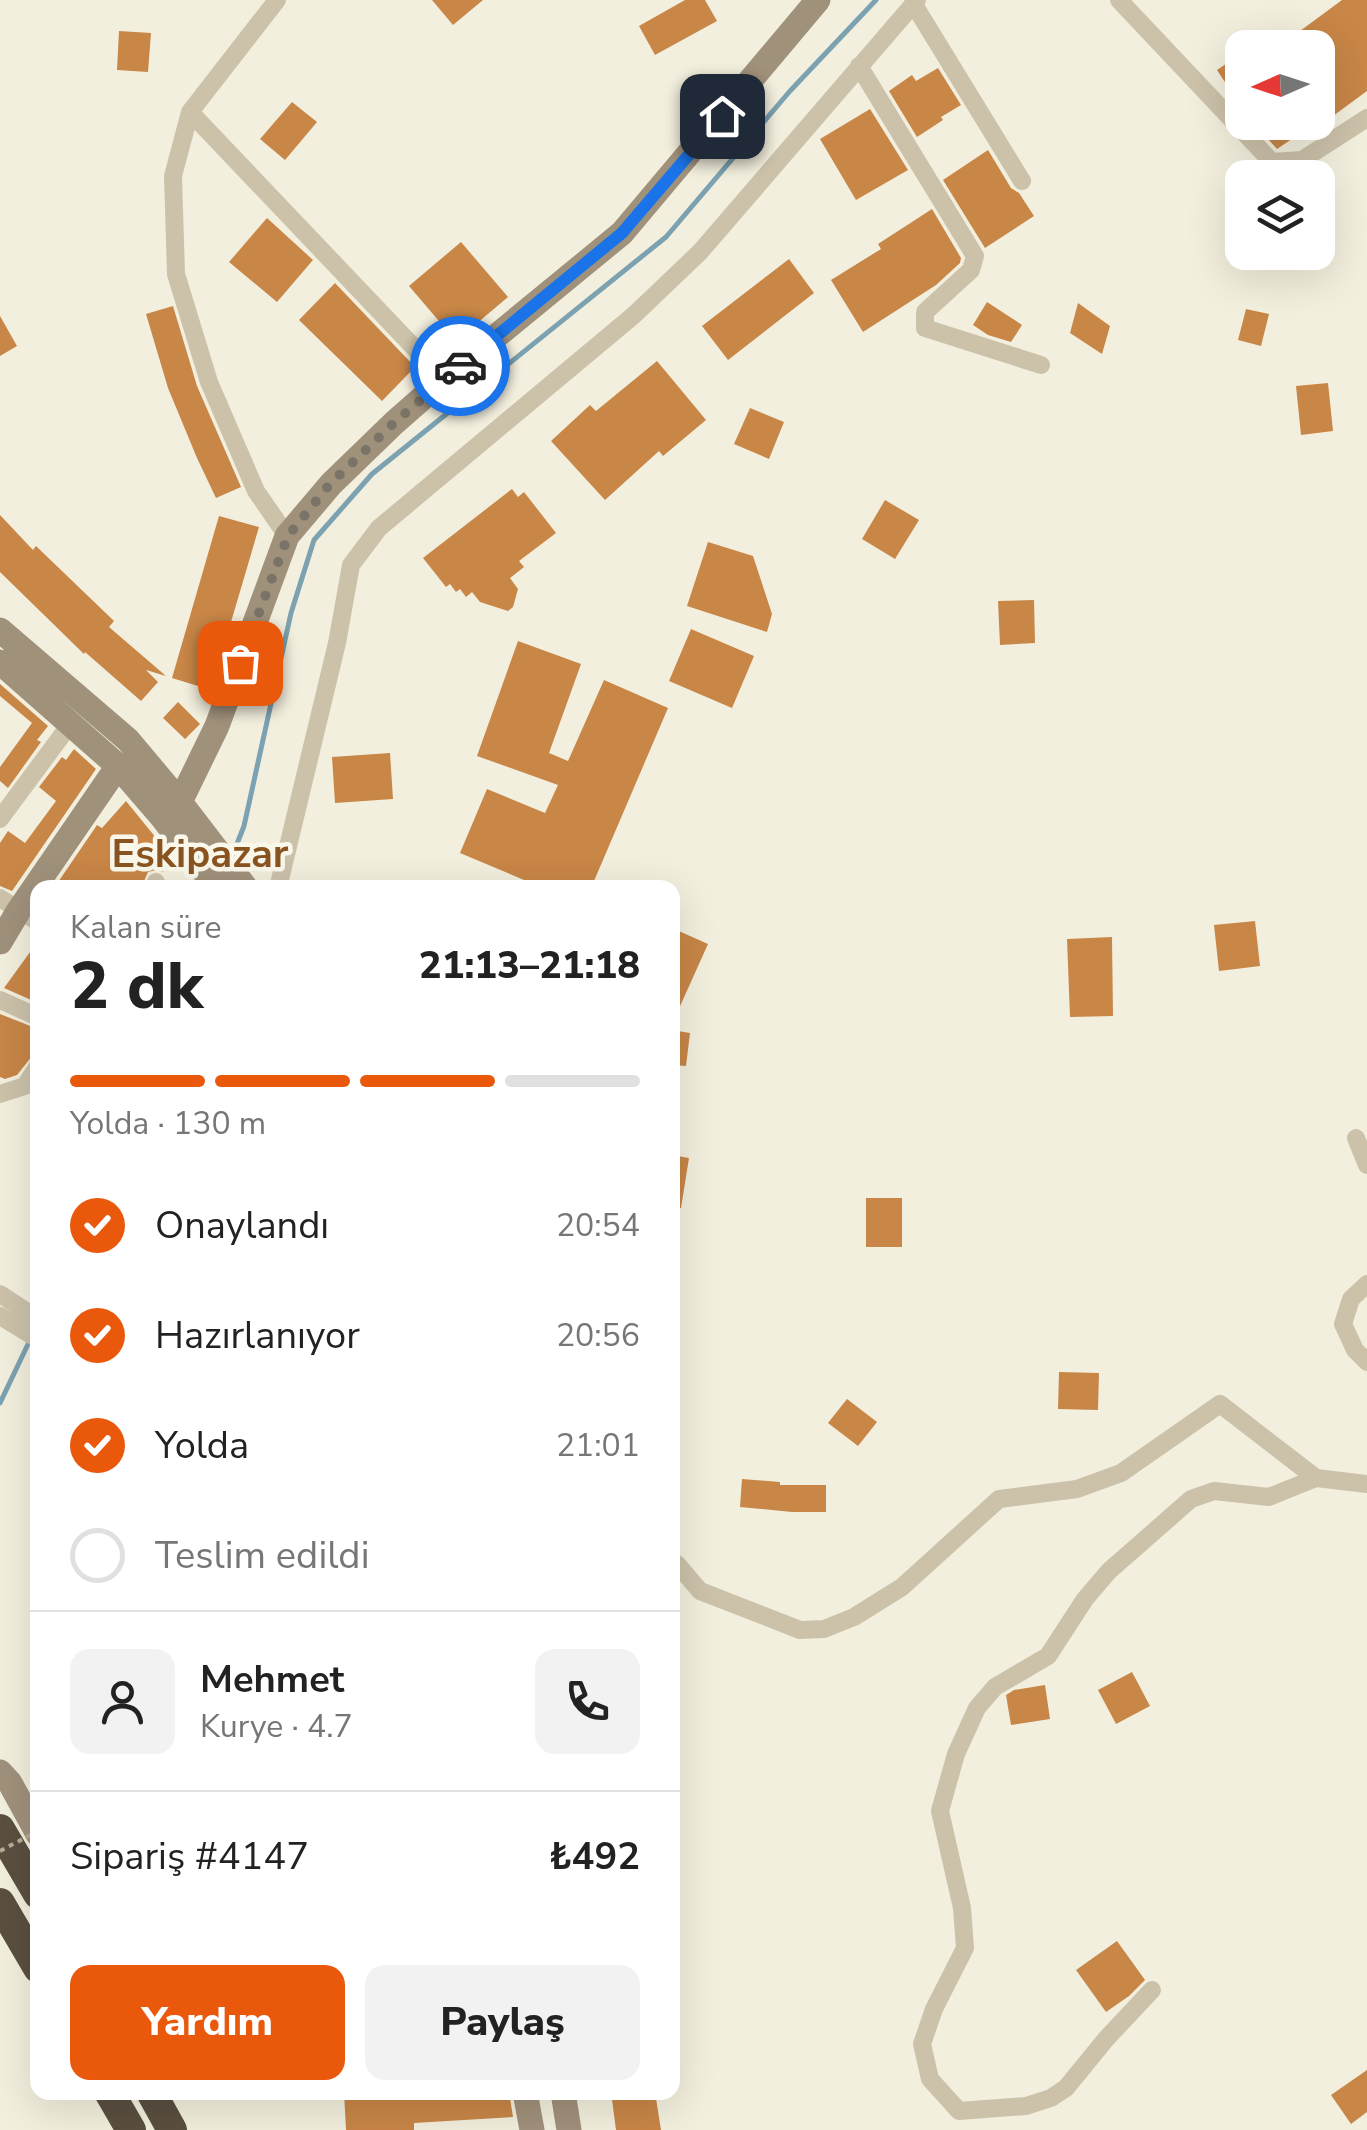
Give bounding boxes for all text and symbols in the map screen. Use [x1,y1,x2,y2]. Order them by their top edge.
north arrow [1225,30,1335,140]
map controls [1225,30,1335,270]
pin [680,74,765,159]
icon: home [695,89,750,144]
button: layers [1225,160,1335,270]
courier [410,316,510,416]
icon: car [433,339,488,394]
pin [198,621,283,706]
icon: bag [213,636,268,691]
district label: Eskipazar [111,827,289,881]
text: Kalan süre [70,906,221,949]
text: 21:13–21:18 [419,940,640,991]
text: 2 dk [70,942,203,1031]
text: Yolda · 130 m [70,1102,266,1145]
icon: check [70,1198,125,1253]
text: Onaylandı [155,1200,329,1251]
text: 20:54 [556,1204,640,1247]
icon: check [70,1308,125,1363]
text: Hazırlanıyor [155,1310,360,1361]
text: 20:56 [556,1314,640,1357]
icon: check [70,1418,125,1473]
text: Yolda [155,1420,249,1471]
text: 21:01 [556,1424,640,1467]
text: Teslim edildi [155,1530,370,1581]
button: person [70,1649,175,1754]
button: phone [535,1649,640,1754]
text: Mehmet [200,1654,344,1705]
text: Kurye · 4.7 [200,1705,353,1748]
text: Sipariş #4147 [70,1831,309,1882]
text: ₺492 [549,1831,640,1882]
button: Yardım [70,1965,345,2080]
button: Paylaş [365,1965,640,2080]

